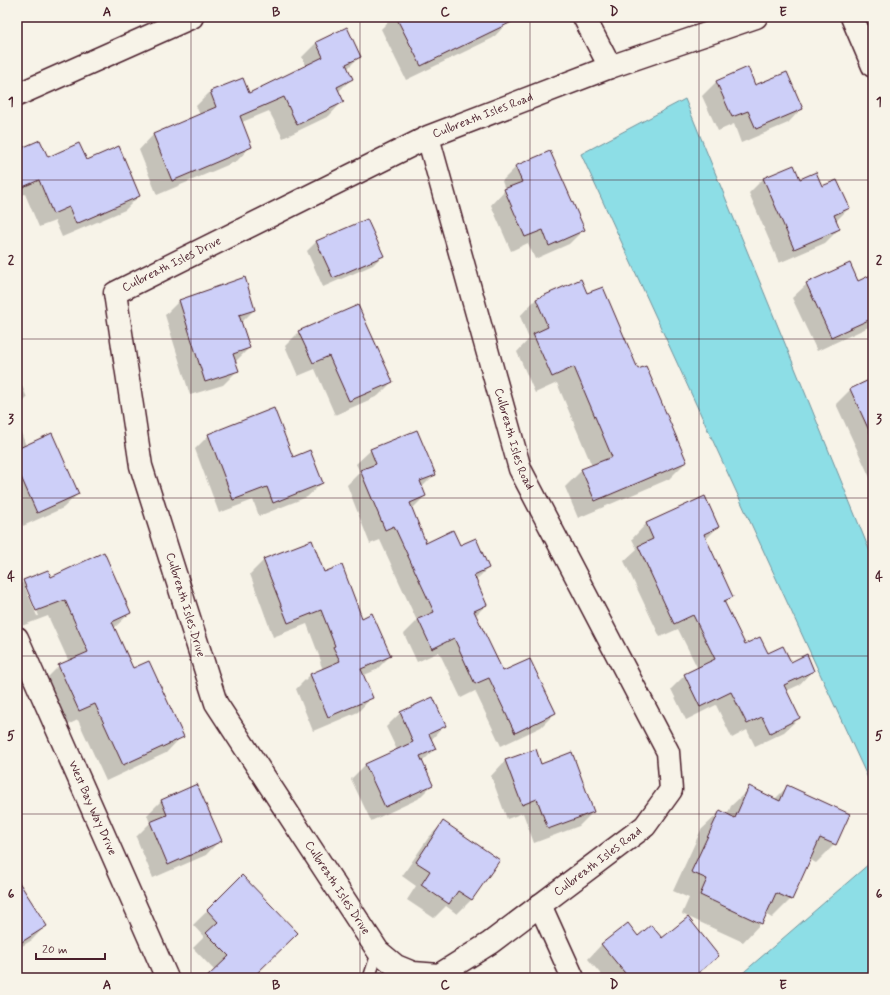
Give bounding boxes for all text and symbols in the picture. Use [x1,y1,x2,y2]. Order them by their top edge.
text: A [103,4,111,21]
text: B [272,4,281,21]
text: C [440,4,450,21]
text: D [610,4,619,21]
text: E [779,4,787,21]
street label: Culbreath Isles Road [430,89,535,142]
text: 1 [8,94,14,111]
text: 1 [876,94,882,111]
street label: Culbreath Isles Drive [120,233,224,296]
text: 2 [8,252,15,269]
text: 2 [876,252,883,269]
street label: Culbreath Isles Road [490,386,538,493]
text: 3 [8,411,14,428]
text: 3 [876,411,882,428]
street label: Culbreath Isles Drive [161,551,209,659]
text: 4 [7,569,15,586]
text: 4 [875,569,883,586]
text: 5 [7,728,15,745]
text: 5 [875,728,883,745]
street label: West Bay Way Drive [64,758,120,858]
street label: Culbreath Isles Road [551,824,645,900]
street label: Culbreath Isles Drive [301,838,373,938]
text: 6 [8,886,15,903]
text: 6 [876,886,883,903]
scale bar [36,935,105,961]
text: 20 m [42,942,68,958]
text: A [103,977,111,994]
text: B [272,977,281,994]
text: C [440,977,450,994]
text: D [610,977,619,994]
text: E [779,977,787,994]

